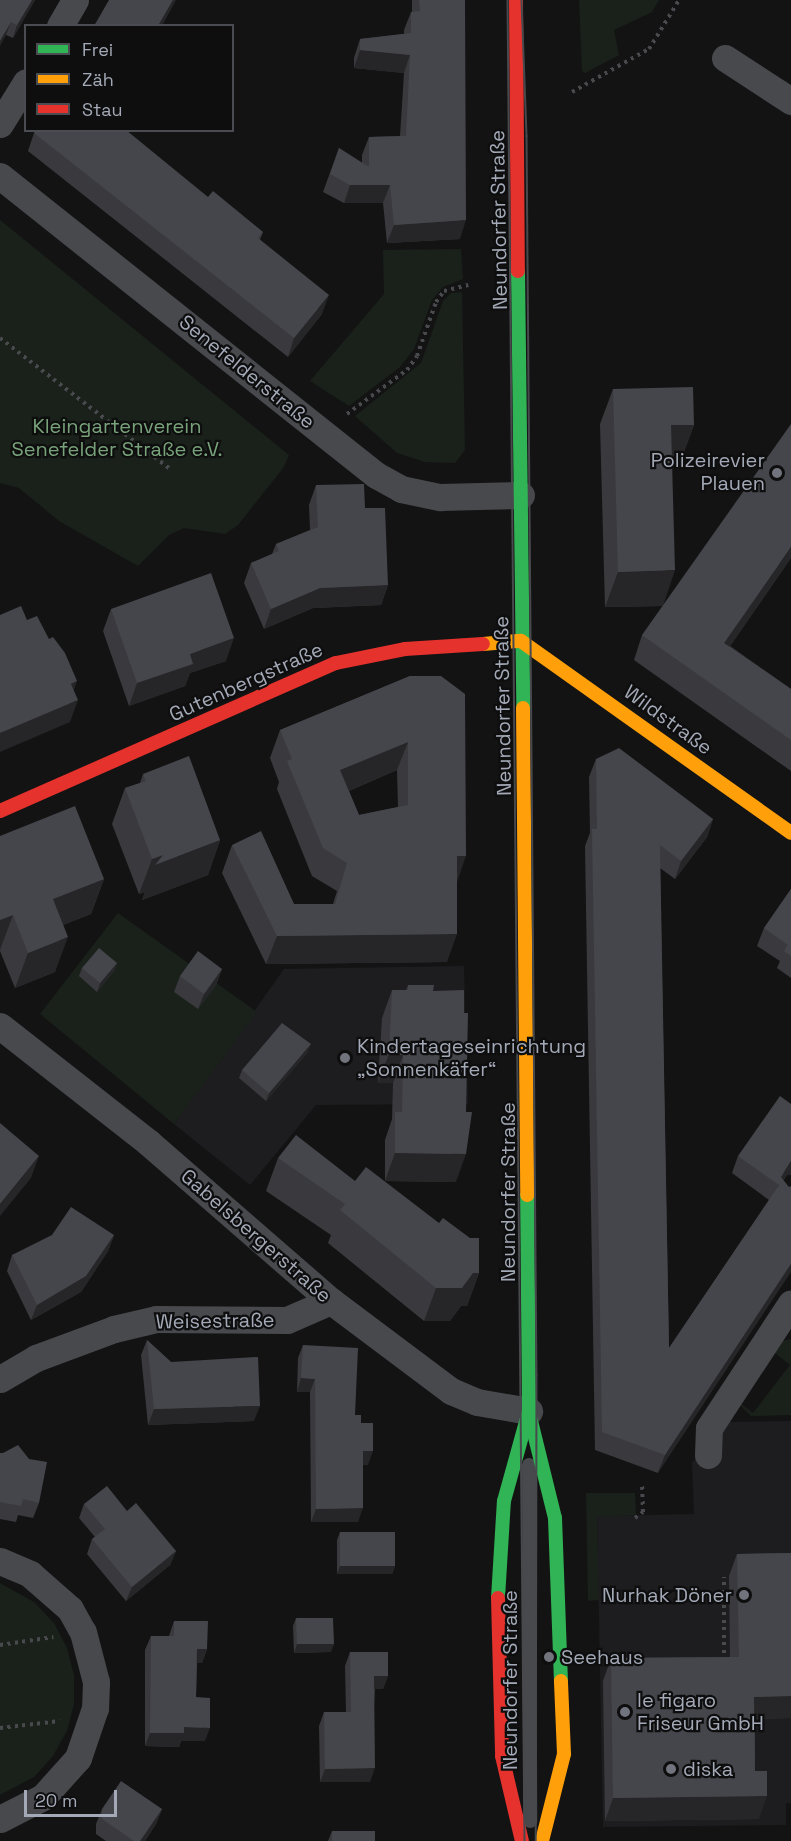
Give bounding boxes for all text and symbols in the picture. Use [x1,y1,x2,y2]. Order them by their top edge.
legend [24,24,234,132]
text: Frei [82,38,113,61]
text: Zäh [82,68,114,91]
text: Stau [82,98,122,121]
street label: Neundorfer Straße [485,130,513,310]
street label: Senefelderstraße [174,310,320,434]
park label: Kleingartenverein Senefelder Straße e.V. [11,414,223,461]
place label: Polizeirevier Plauen [651,449,765,496]
marker: Polizeirevier Plauen [770,466,784,480]
street label: Neundorfer Straße [489,616,517,796]
street label: Gutenbergstraße [165,637,327,727]
street label: Wildstraße [619,680,717,760]
place label: Kindertageseinrichtung „Sonnenkäfer“ [357,1034,586,1081]
marker: Kindertageseinrichtung „Sonnenkäfer“ [338,1051,352,1065]
street label: Neundorfer Straße [496,1102,520,1282]
street label: Gabelsbergerstraße [176,1164,336,1308]
street label: Weisestraße [155,1308,275,1334]
place label: Nurhak Döner [602,1583,732,1607]
marker: Nurhak Döner [737,1588,751,1602]
street label: Neundorfer Straße [498,1590,522,1770]
place label: Seehaus [561,1645,643,1669]
marker: Seehaus [542,1650,556,1664]
place label: le figaro Friseur GmbH [637,1688,764,1735]
marker: le figaro Friseur GmbH [618,1705,632,1719]
place label: diska [683,1757,733,1781]
marker: diska [664,1762,678,1776]
scale bar [27,1778,120,1816]
text: 20 m [35,1789,78,1812]

